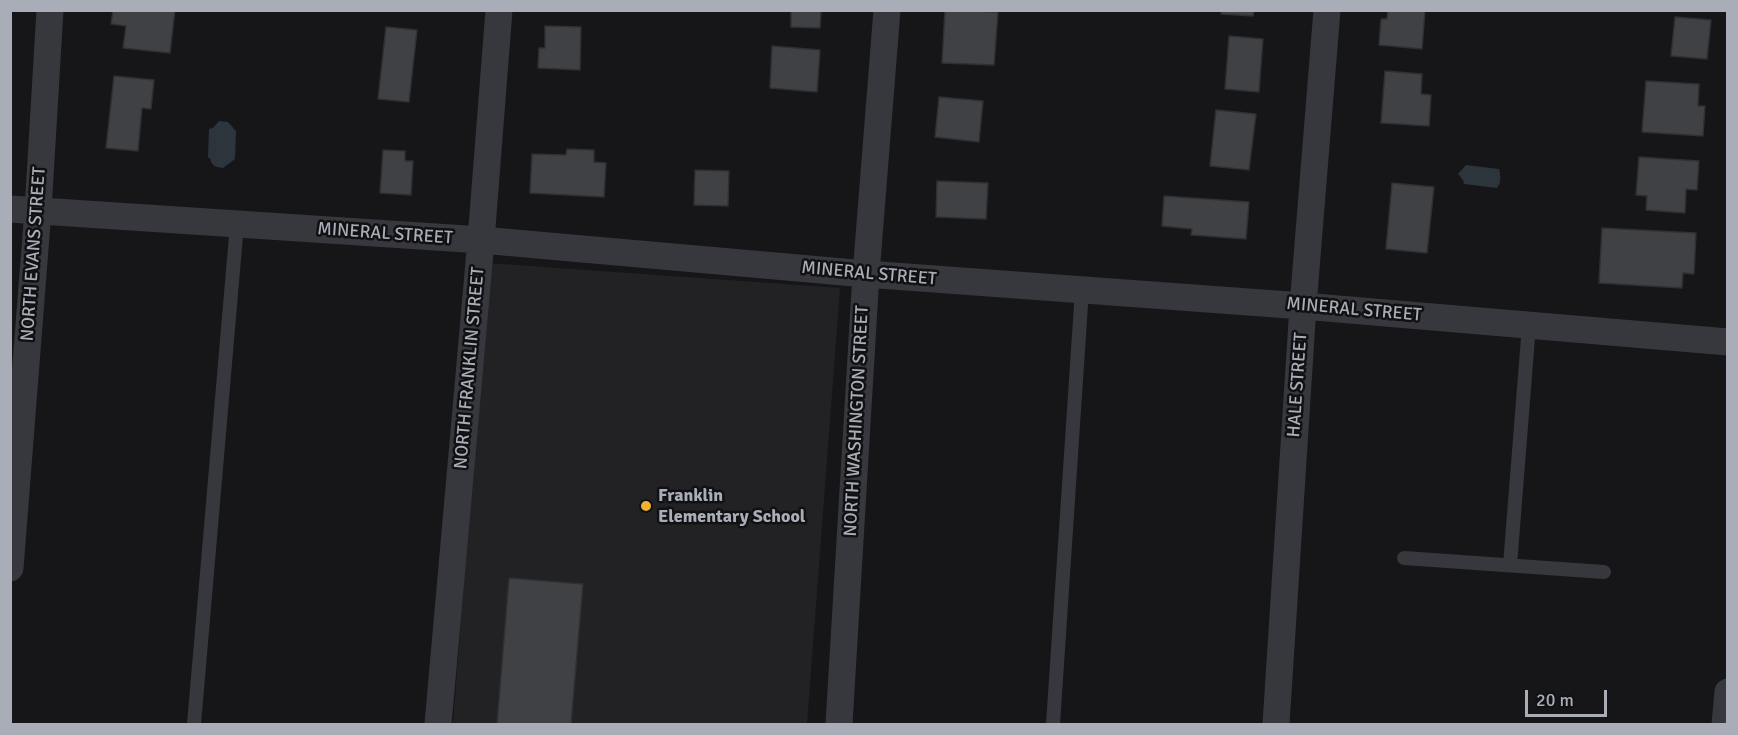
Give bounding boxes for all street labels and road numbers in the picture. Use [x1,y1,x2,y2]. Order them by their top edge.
street label: NORTH EVANS STREET [17,166,51,342]
street label: MINERAL STREET [317,218,453,250]
street label: MINERAL STREET [800,257,938,291]
street label: NORTH FRANKLIN STREET [450,266,490,470]
street label: MINERAL STREET [1285,293,1423,327]
street label: NORTH WASHINGTON STREET [840,305,874,537]
street label: HALE STREET [1284,332,1312,438]

